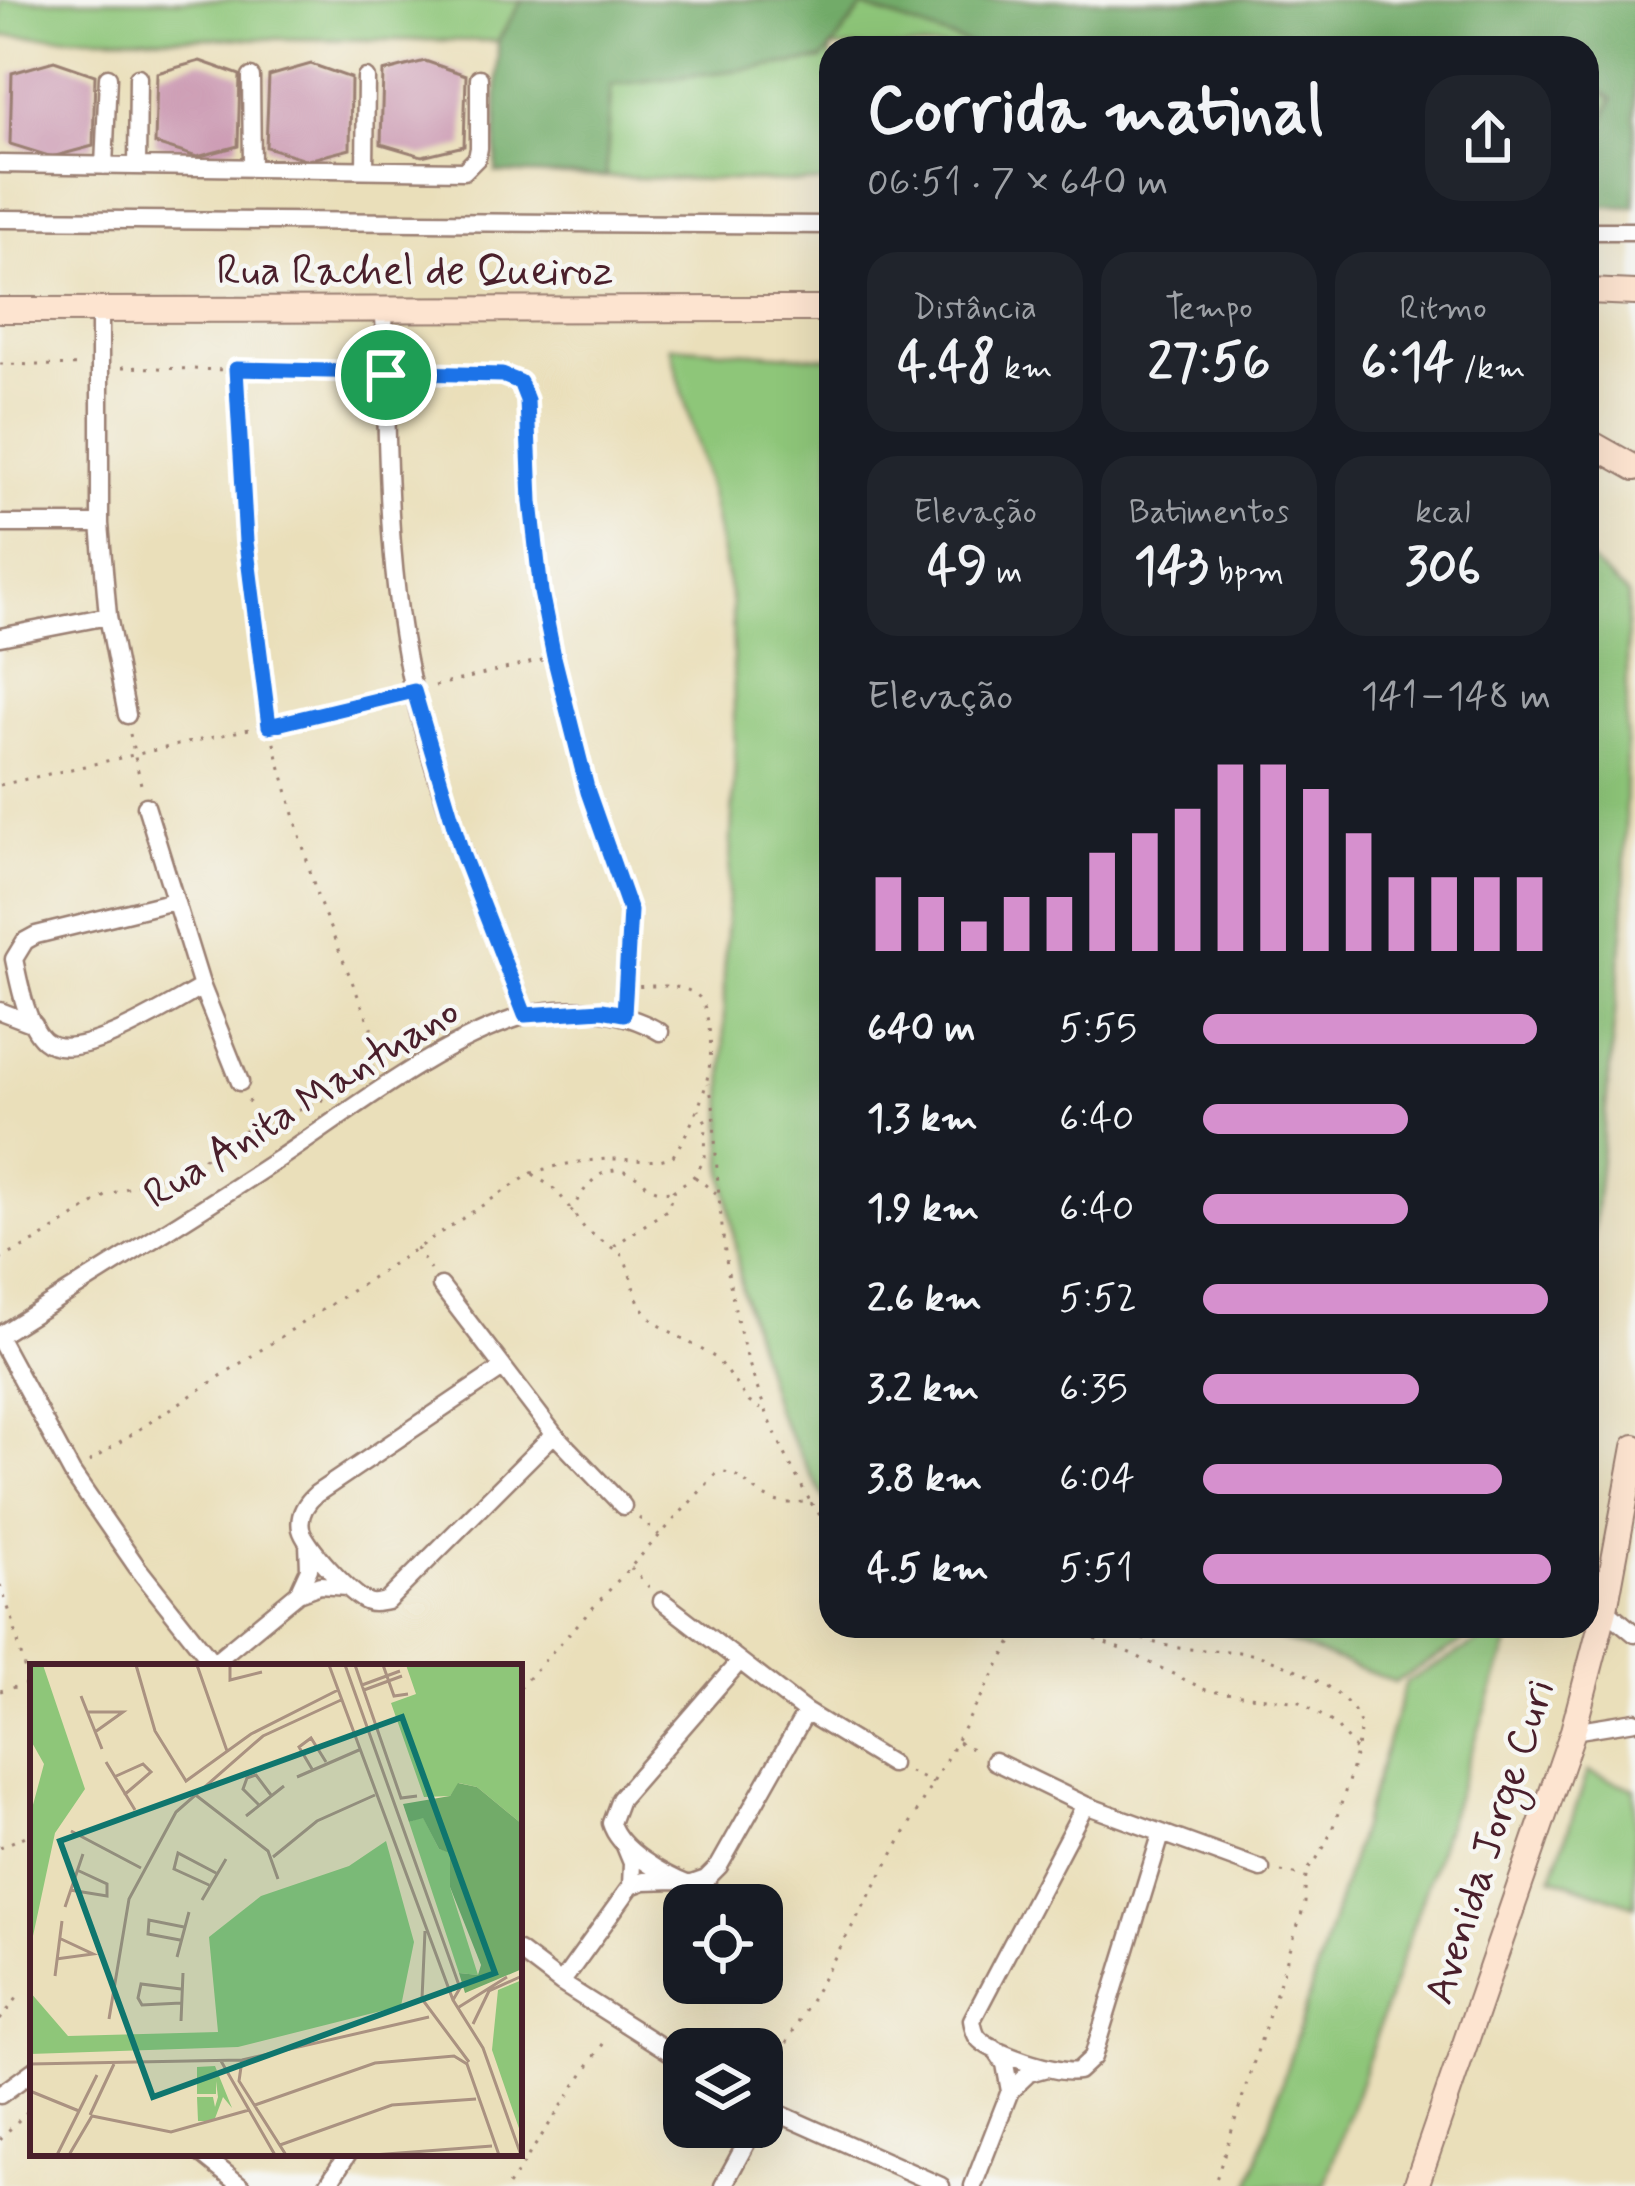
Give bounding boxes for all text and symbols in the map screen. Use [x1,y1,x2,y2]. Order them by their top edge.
text: Corrida matinal [867,70,1323,156]
button: share [1425,75,1551,201]
text: 06:51 · 7 × 640 m [867,158,1168,209]
street label: Rua Rachel de Queiroz [217,245,613,300]
text: Distância [913,287,1037,331]
text: Tempo [1165,287,1253,331]
text: Ritmo [1399,287,1487,331]
pin [335,324,437,426]
text: 4.48 [898,331,995,397]
text: 27:56 [1147,331,1271,397]
text: 6:14 [1361,331,1454,397]
icon: arrive [353,342,419,408]
text: km [995,347,1052,391]
text: /km [1454,347,1525,391]
text: Elevação [913,491,1037,535]
text: Batimentos [1129,491,1289,535]
text: kcal [1415,491,1471,535]
text: 49 [927,535,987,601]
text: 143 [1134,535,1209,601]
text: 306 [1405,535,1481,601]
text: m [987,551,1023,595]
text: bpm [1209,551,1284,595]
text: Elevação [867,672,1013,723]
text: 141–148 m [1361,672,1551,723]
street label: Rua Anita Mantuano [134,985,470,1223]
text: 640 m [867,1004,976,1055]
text: 5:55 [1059,1004,1137,1055]
text: 1.3 km [867,1094,978,1145]
text: 6:40 [1059,1094,1134,1145]
text: 1.9 km [867,1184,979,1235]
text: 6:40 [1059,1184,1134,1235]
text: 2.6 km [867,1274,982,1325]
text: 5:52 [1059,1274,1137,1325]
text: 3.2 km [867,1364,979,1415]
text: 6:35 [1059,1364,1128,1415]
text: 3.8 km [867,1454,982,1505]
text: 6:04 [1059,1454,1135,1505]
text: 4.5 km [867,1544,989,1595]
text: 5:51 [1059,1544,1133,1595]
inset map [30,1664,522,2156]
street label: Avenida Jorge Curi [1413,1673,1572,2012]
map controls [663,1884,783,2148]
button: locate [663,1884,783,2004]
button: layers [663,2028,783,2148]

